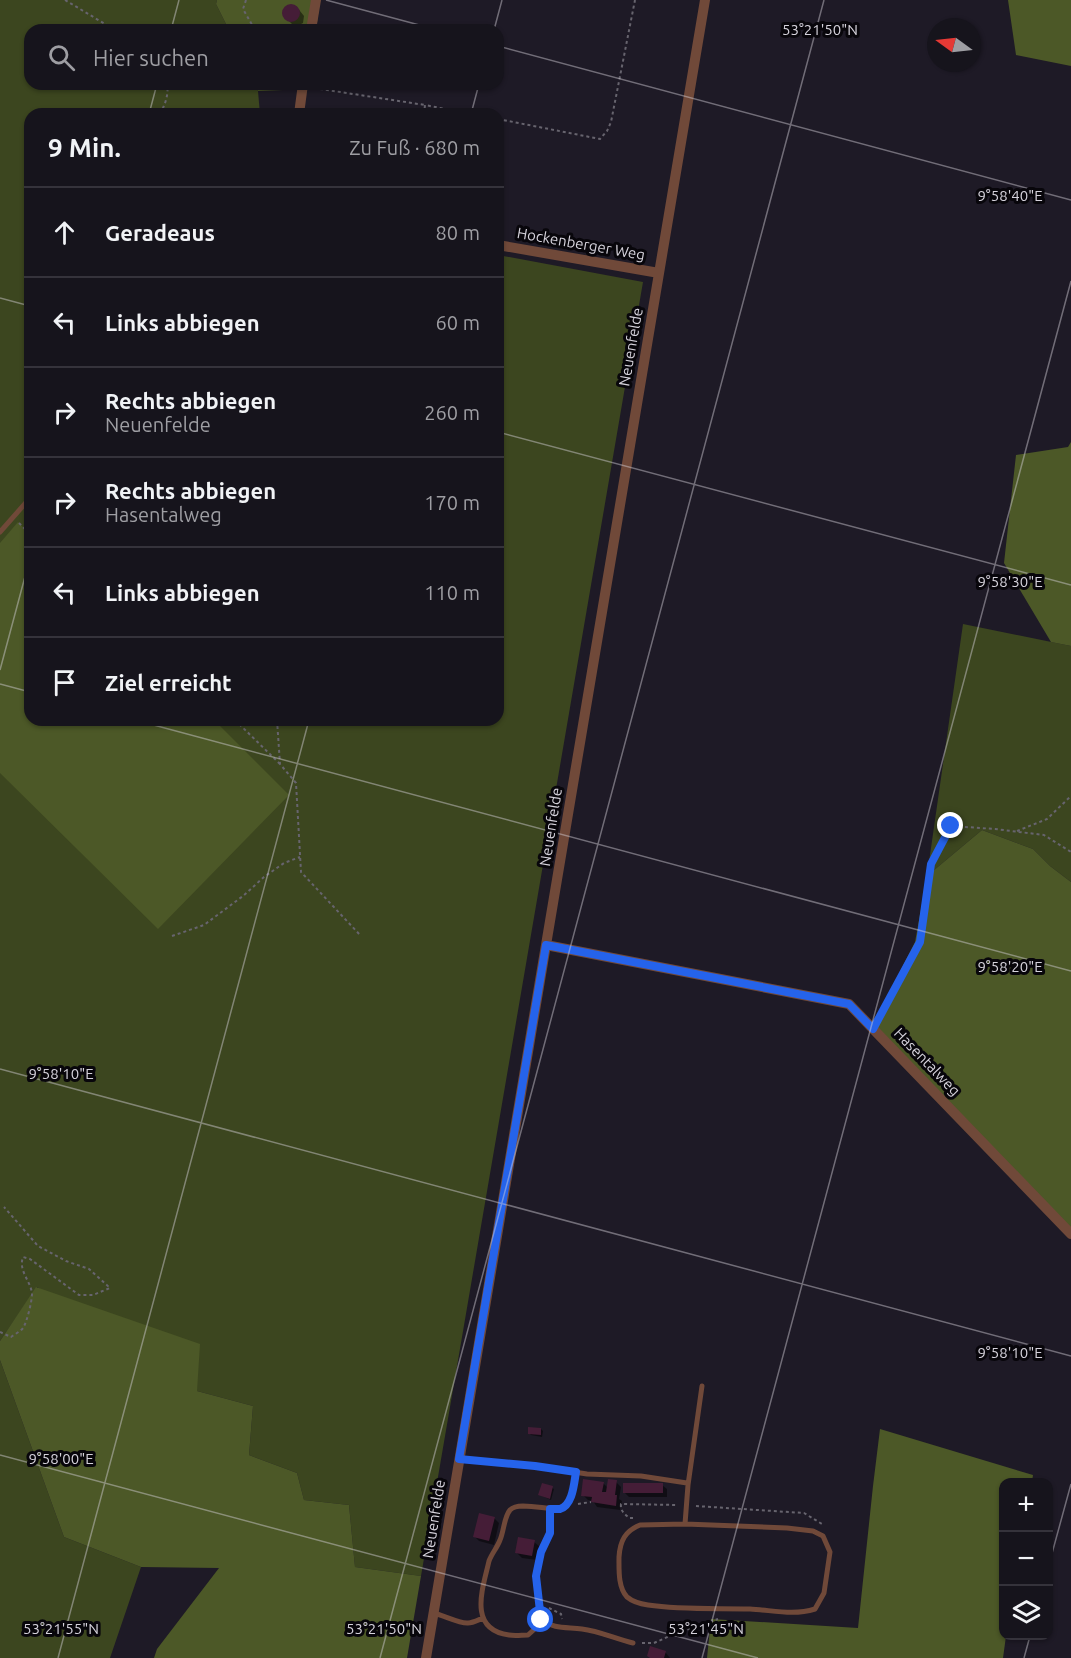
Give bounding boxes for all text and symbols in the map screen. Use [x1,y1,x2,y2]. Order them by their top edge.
north arrow [927,18,981,72]
text: 53°21'50"N [782,21,858,38]
search box [24,24,504,90]
icon: search [45,41,78,74]
text: Hier suchen [93,45,209,70]
text: 9 Min. [48,133,121,162]
text: Zu Fuß · 680 m [349,136,480,159]
text: 9°58'40"E [977,187,1043,204]
icon: ahead [48,216,81,249]
text: Geradeaus [105,220,215,245]
text: 80 m [436,221,480,244]
street label: Hockenberger Weg [516,224,646,263]
icon: left [48,306,81,339]
street label: Neuenfelde [615,306,646,387]
text: Links abbiegen [105,310,260,335]
text: 60 m [436,311,480,334]
text: Rechts abbiegen [105,388,276,413]
icon: right [48,396,81,429]
text: 260 m [424,401,480,424]
text: Neuenfelde [105,413,211,436]
text: Rechts abbiegen [105,478,276,503]
icon: right [48,486,81,519]
text: 170 m [424,491,480,514]
text: Hasentalweg [105,503,222,526]
text: 9°58'30"E [977,573,1043,590]
icon: left [48,576,81,609]
text: Links abbiegen [105,580,260,605]
text: 110 m [424,581,480,604]
icon: arrive [48,666,81,699]
text: Ziel erreicht [105,670,232,695]
street label: Neuenfelde [536,786,565,867]
route end [937,812,963,838]
text: 9°58'20"E [977,958,1043,975]
street label: Hasentalweg [891,1024,964,1099]
text: 9°58'10"E [28,1065,94,1082]
text: 9°58'10"E [977,1344,1043,1361]
text: 9°58'00"E [28,1450,94,1467]
street label: Neuenfelde [419,1478,448,1559]
map controls [999,1478,1053,1640]
button: + [999,1478,1053,1532]
button: − [999,1532,1053,1586]
button: layers [999,1586,1053,1640]
route start [527,1606,553,1632]
text: 53°21'55"N [23,1620,99,1637]
text: 53°21'50"N [346,1620,422,1637]
text: 53°21'45"N [668,1620,744,1637]

